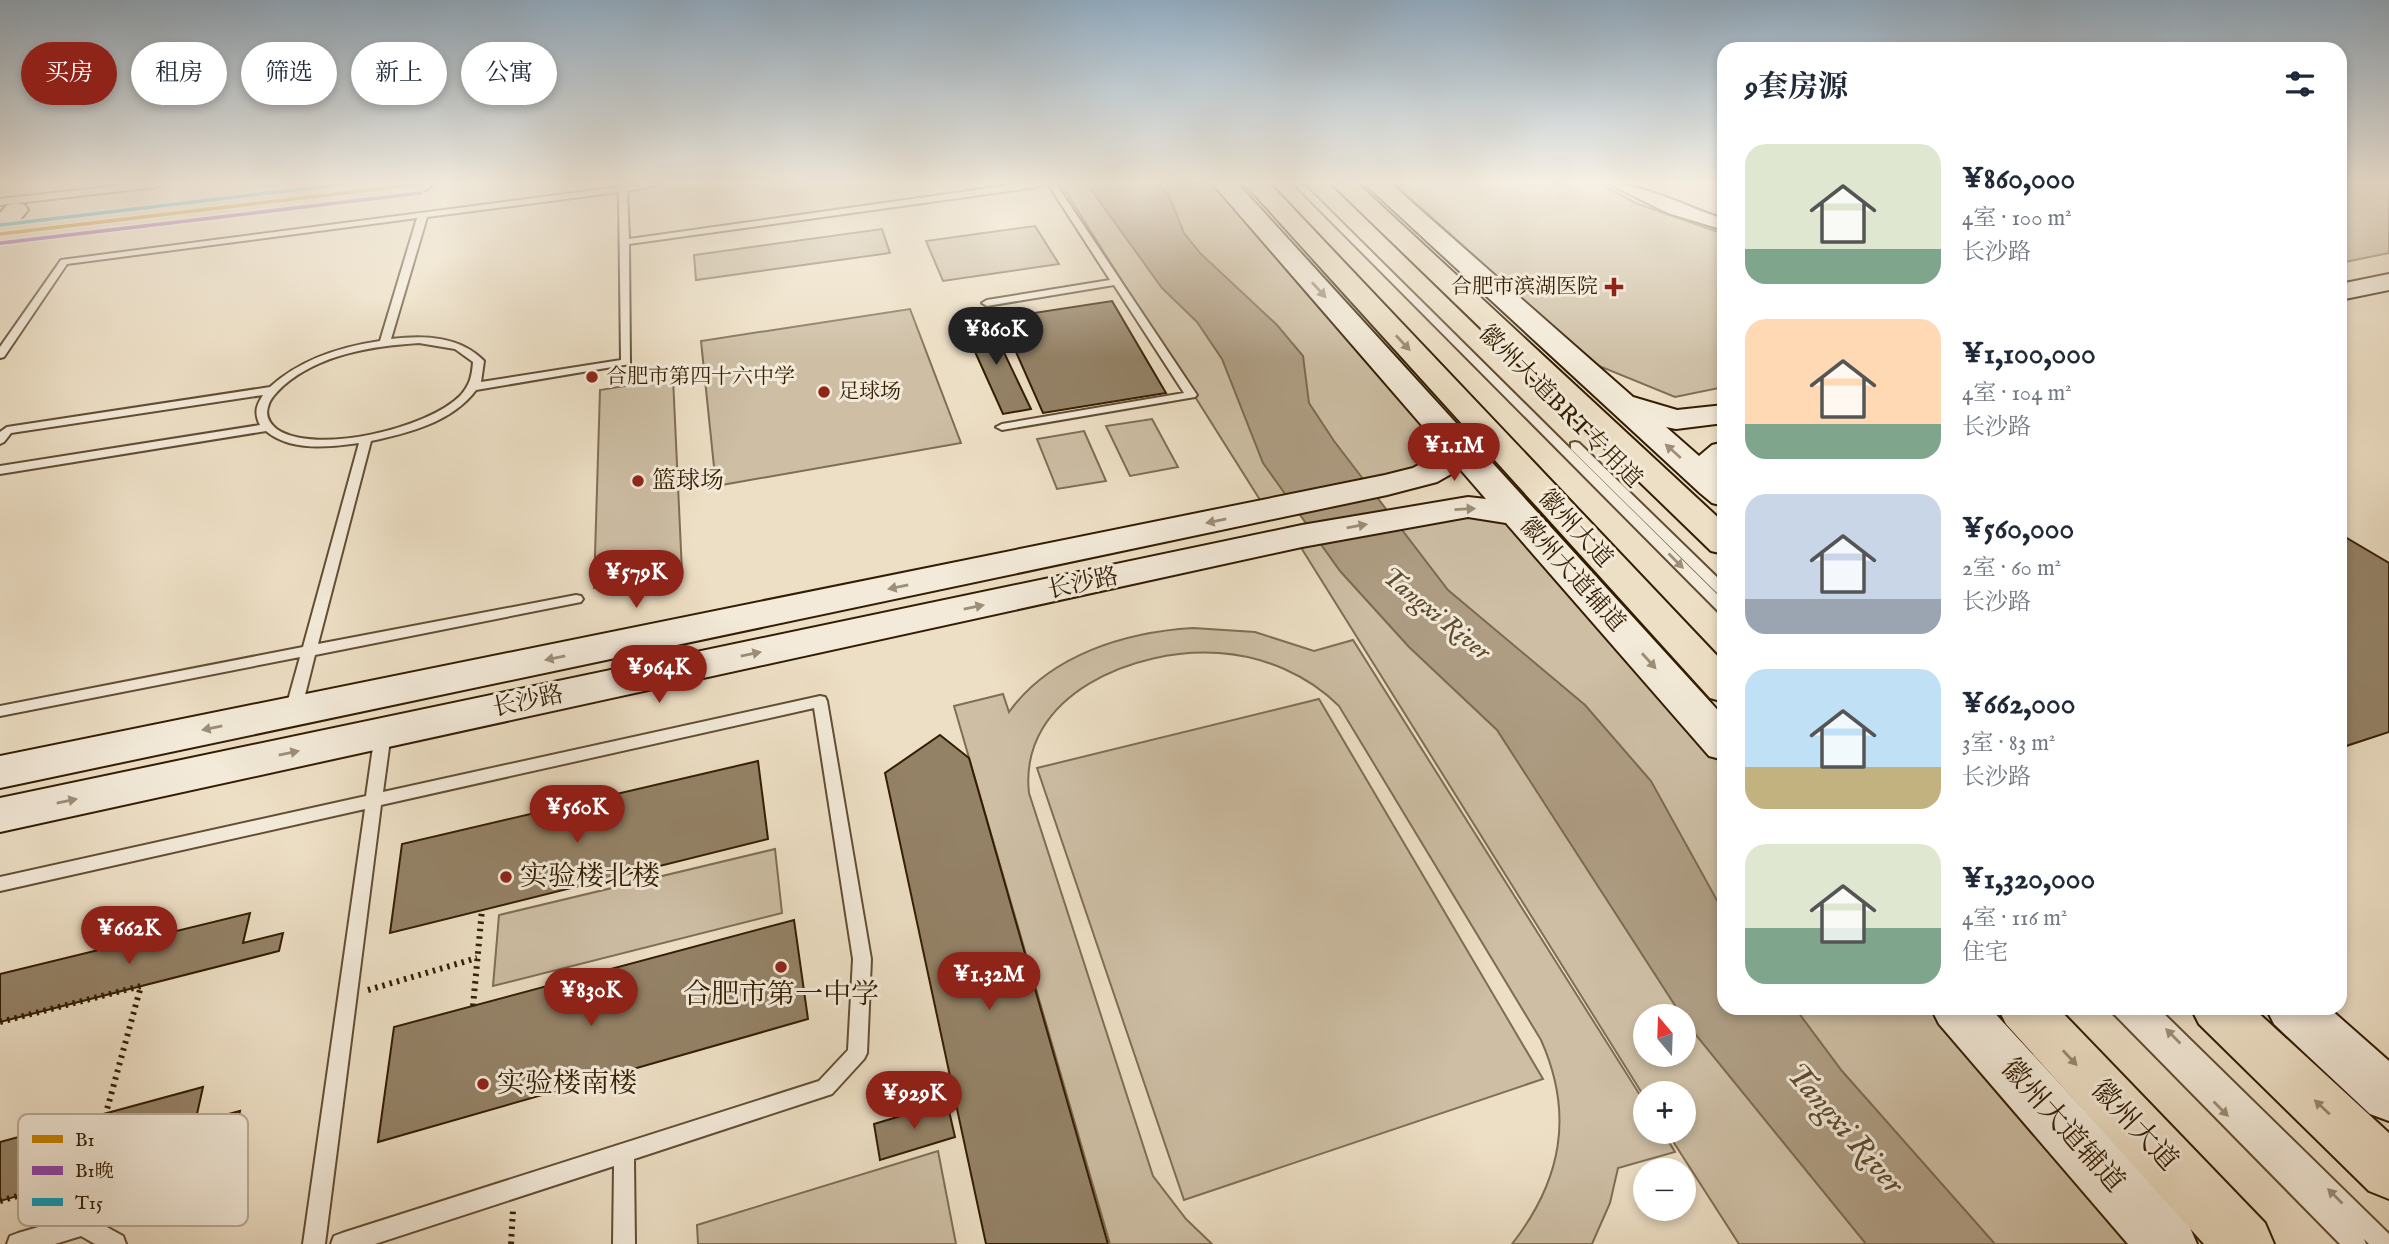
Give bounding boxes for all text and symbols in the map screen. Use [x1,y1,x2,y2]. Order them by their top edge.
chip: 买房 [21,42,117,105]
chip: 租房 [131,42,227,105]
chip: 筛选 [241,42,337,105]
chip: 新上 [351,42,447,105]
chip: 公寓 [461,42,557,105]
icon: filters [2281,65,2319,103]
text: 9套房源 [1745,69,1848,107]
text: ¥860,000 [1962,161,2075,199]
icon: home [1801,172,1885,256]
text: 4室 · 100 m² [1962,204,2072,233]
text: 长沙路 [1962,238,2031,267]
place label: 合肥市滨湖医院 [1451,274,1598,301]
marker: 合肥市滨湖医院 [1604,277,1624,297]
one-way arrow [1311,281,1327,299]
pin: ¥860K [947,308,1045,367]
text: ¥860K [964,315,1028,344]
street label: 徽州大道BRT专用道 [1472,319,1648,495]
one-way arrow [1395,334,1411,352]
text: ¥1,100,000 [1962,336,2096,374]
icon: home [1801,347,1885,431]
place label: 合肥市第四十六中学 [606,364,795,391]
marker: 合肥市第四十六中学 [584,369,600,385]
place label: 足球场 [838,379,901,406]
text: 4室 · 104 m² [1962,379,2072,408]
marker: 足球场 [816,384,832,400]
text: 长沙路 [1962,413,2031,442]
pin: ¥1.1M [1405,424,1503,483]
text: ¥1.1M [1424,431,1484,460]
one-way arrow [1665,443,1682,459]
place label: 篮球场 [652,466,724,497]
marker: 篮球场 [630,473,646,489]
street label: 徽州大道 [1531,483,1619,575]
one-way arrow [1454,504,1476,515]
street label: 徽州大道辅道 [1512,511,1632,639]
text: ¥560,000 [1962,511,2074,549]
one-way arrow [1205,516,1227,527]
one-way arrow [1346,520,1368,531]
icon: home [1801,522,1885,606]
pin: ¥579K [587,550,685,610]
one-way arrow [1668,552,1685,569]
text: 2室 · 60 m² [1962,554,2061,583]
text: ¥579K [605,558,667,587]
water label: Tangxi River [1374,560,1498,670]
street label: 长沙路 [1045,561,1121,607]
one-way arrow [887,581,909,592]
text: 长沙路 [1962,588,2031,617]
one-way arrow [963,601,985,612]
pin: ¥964K [610,646,708,705]
one-way arrow [740,649,762,660]
one-way arrow [544,652,566,663]
text: ¥964K [627,653,691,682]
one-way arrow [1641,653,1656,670]
street label: 长沙路 [490,679,566,725]
text: ¥662,000 [1962,686,2075,724]
icon: home [1801,697,1885,781]
one-way arrow [201,723,223,734]
text: 3室 · 83 m² [1962,729,2056,758]
one-way arrow [278,748,300,759]
text: 长沙路 [1962,763,2031,792]
pin: ¥560K [528,786,626,845]
text: ¥560K [546,793,608,822]
one-way arrow [56,795,78,806]
place label: 实验楼北楼 [520,860,660,895]
text: ¥1,320,000 [1962,861,2095,899]
marker: 实验楼北楼 [498,869,514,885]
icon: home [1801,872,1885,956]
text: 4室 · 116 m² [1962,904,2067,933]
pin: ¥662K [80,906,178,966]
text: ¥662K [97,914,161,943]
text: 住宅 [1962,938,2008,967]
pin: ¥1.32M [932,953,1046,1012]
marker: 合肥市第一中学 [773,959,789,975]
text: ¥1.32M [953,960,1025,989]
pin: ¥830K [542,968,640,1028]
text: ¥830K [560,976,622,1005]
place label: 合肥市第一中学 [683,978,879,1013]
north arrow [1633,1004,1696,1068]
map controls [1633,1004,1696,1221]
one-way arrow [2165,1028,2182,1045]
one-way arrow [2062,1049,2078,1066]
street label: 徽州大道辅道 [1993,1052,2131,1200]
water label: Tangxi River [1776,1055,1914,1205]
place label: 实验楼南楼 [497,1067,637,1102]
pin: ¥929K [865,1072,963,1131]
street label: 徽州大道 [2083,1073,2185,1179]
marker: 实验楼南楼 [475,1076,491,1092]
text: ¥929K [882,1079,946,1108]
button: + [1633,1081,1696,1144]
one-way arrow [2313,1099,2330,1115]
one-way arrow [2212,1100,2229,1117]
legend [18,1114,248,1226]
text: B1 [75,1129,95,1153]
button: − [1633,1158,1696,1221]
text: B1晚 [75,1160,114,1184]
one-way arrow [2327,1188,2343,1204]
text: T15 [75,1192,103,1216]

